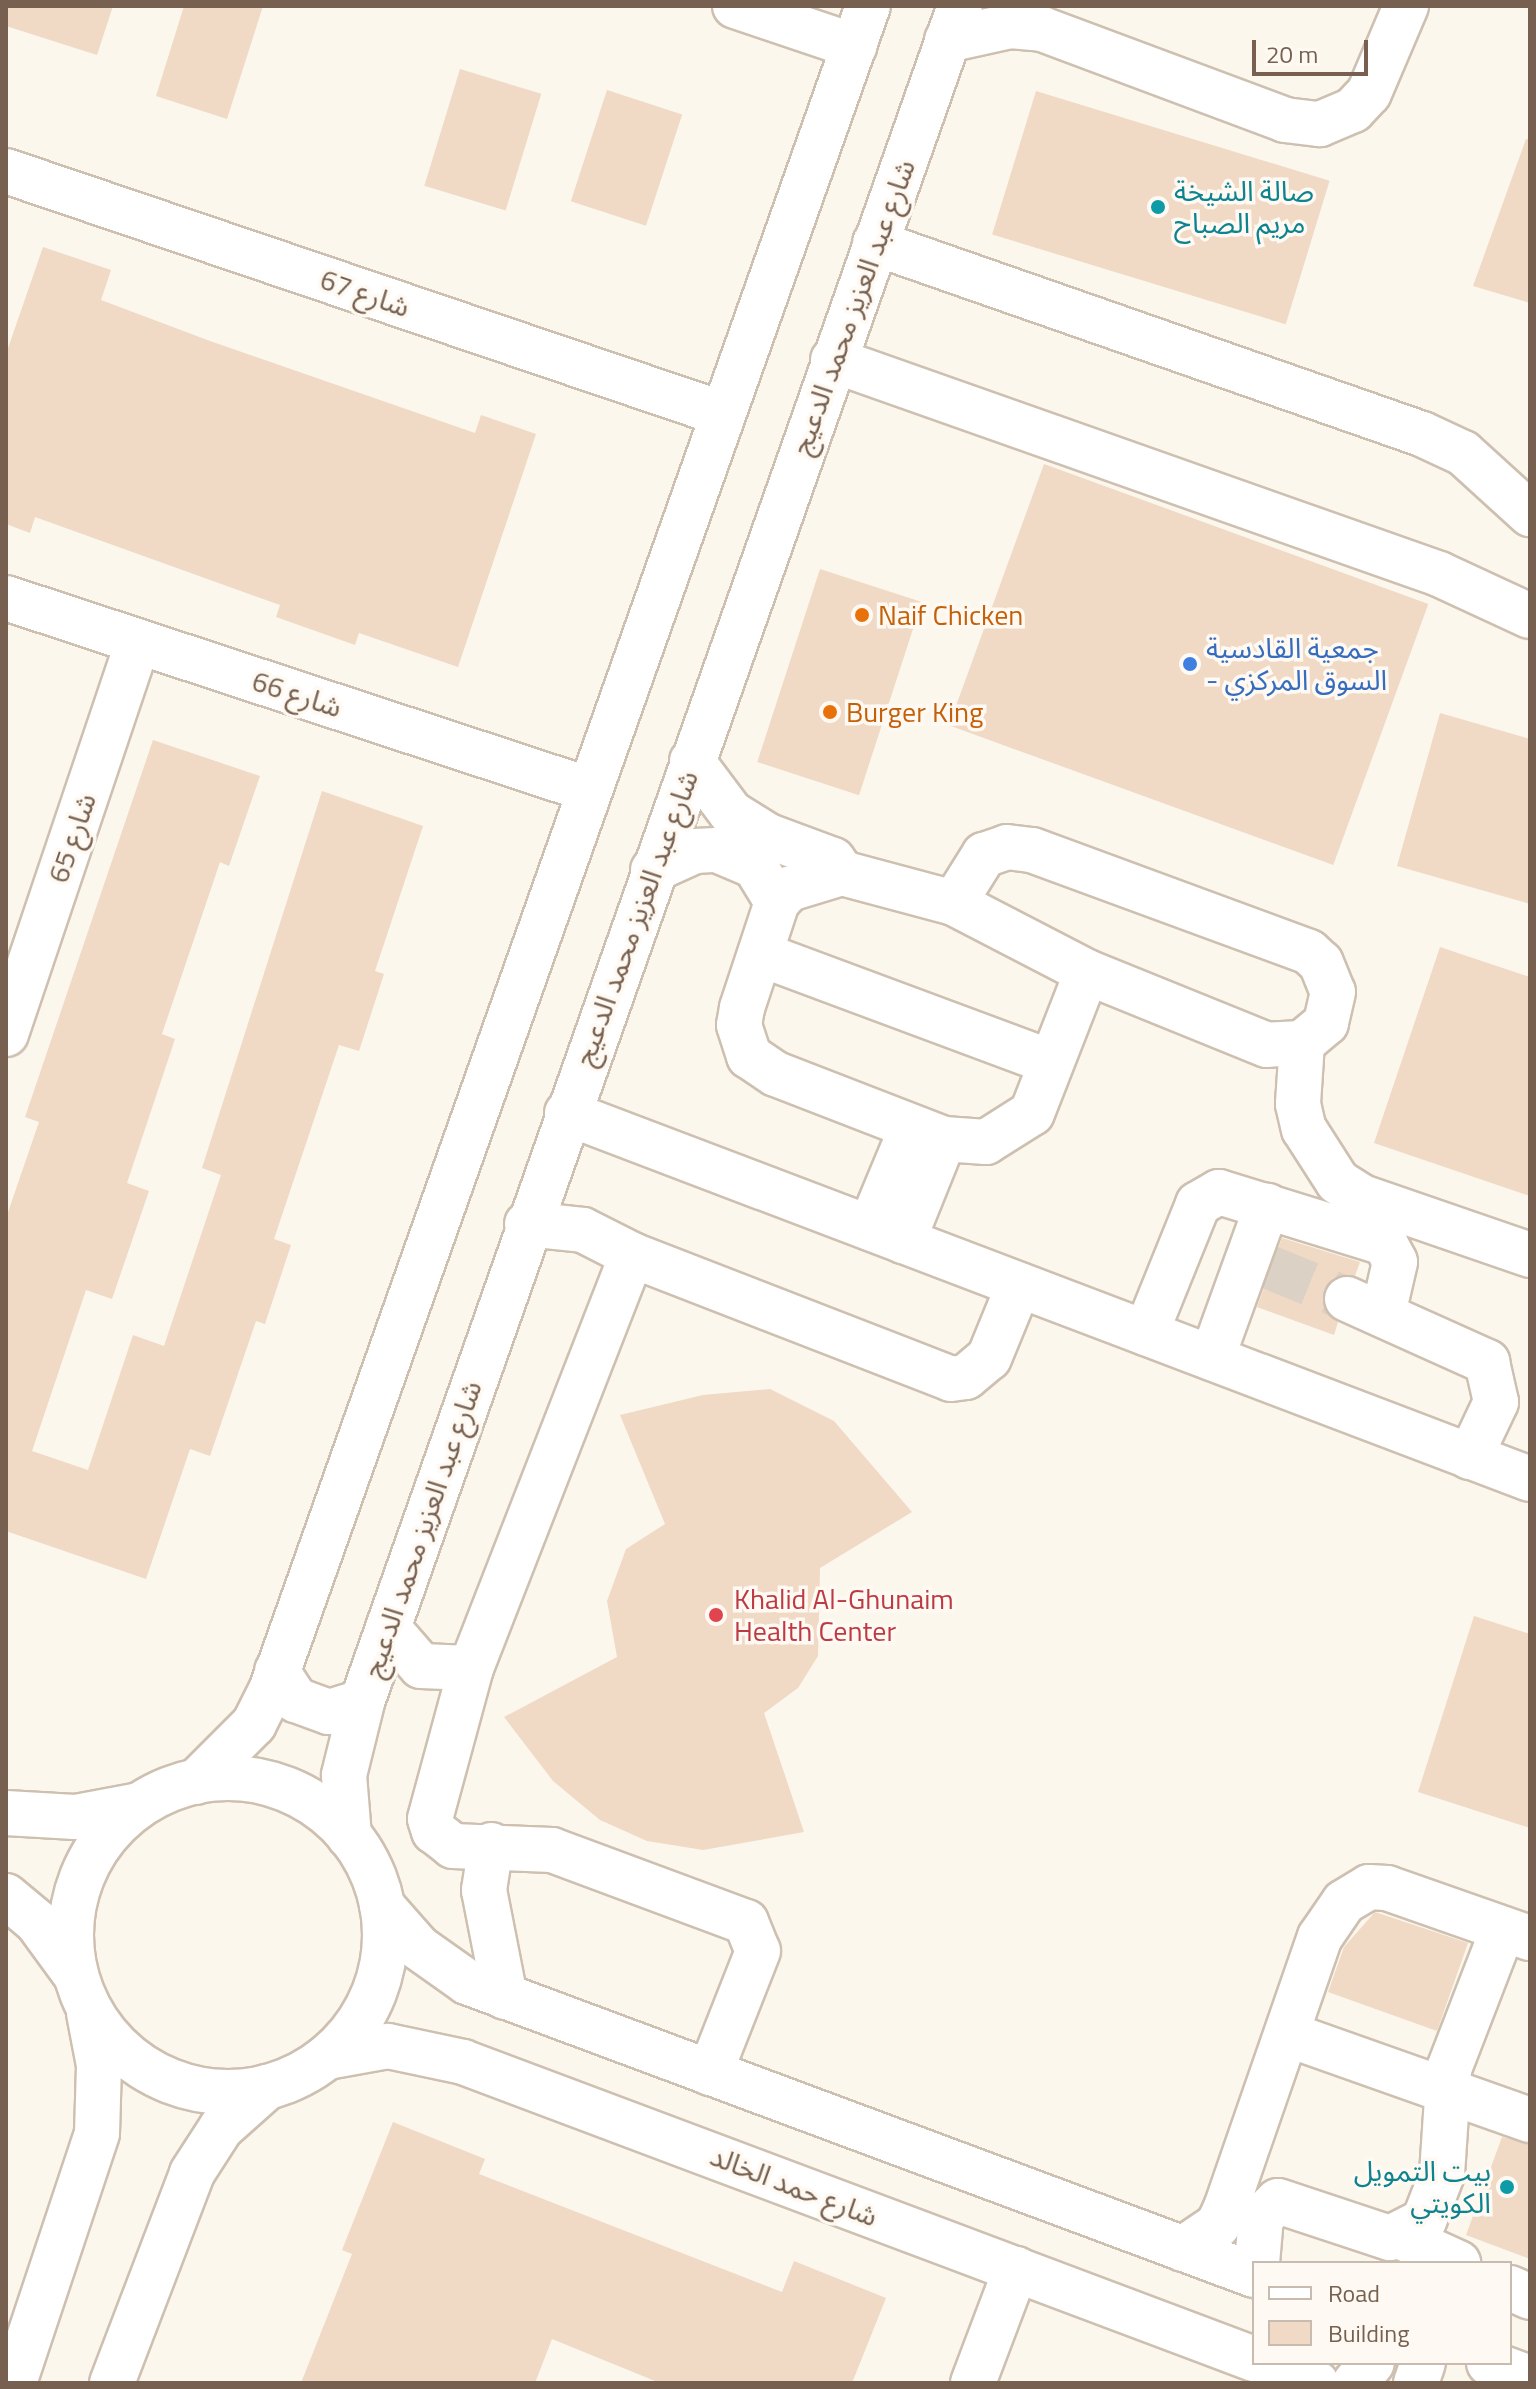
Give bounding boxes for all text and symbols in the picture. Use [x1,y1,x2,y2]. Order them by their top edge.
scale bar [1256,24,1372,74]
text: 20 m [1266,36,1318,72]
street label: شارع عبد العزيز محمد الدعيج [784,155,922,459]
place label: صالة الشيخة مريم الصباح [1174,174,1314,240]
marker: صالة الشيخة مريم الصباح [1149,198,1167,216]
street label: شارع 67 [316,262,414,324]
place label: Naif Chicken [878,598,1023,632]
marker: Naif Chicken [853,606,871,624]
place label: جمعية القادسية - السوق المركزي [1206,631,1387,697]
marker: جمعية القادسية - السوق المركزي [1181,655,1199,673]
street label: شارع 66 [248,664,346,724]
place label: Burger King [846,695,983,729]
marker: Burger King [821,703,839,721]
street label: شارع عبد العزيز محمد الدعيج [567,766,705,1070]
street label: شارع 65 [41,789,103,887]
street label: شارع عبد العزيز محمد الدعيج [355,1376,489,1682]
place label: Khalid Al-Ghunaim Health Center [734,1582,954,1648]
marker: Khalid Al-Ghunaim Health Center [705,1604,727,1626]
street label: شارع حمد الخالد [706,2139,882,2233]
place label: بيت التمويل الكويتي [1354,2154,1491,2220]
marker: بيت التمويل الكويتي [1498,2178,1516,2196]
legend [1252,2261,1512,2365]
text: Road [1328,2275,1380,2311]
text: Building [1328,2315,1410,2351]

